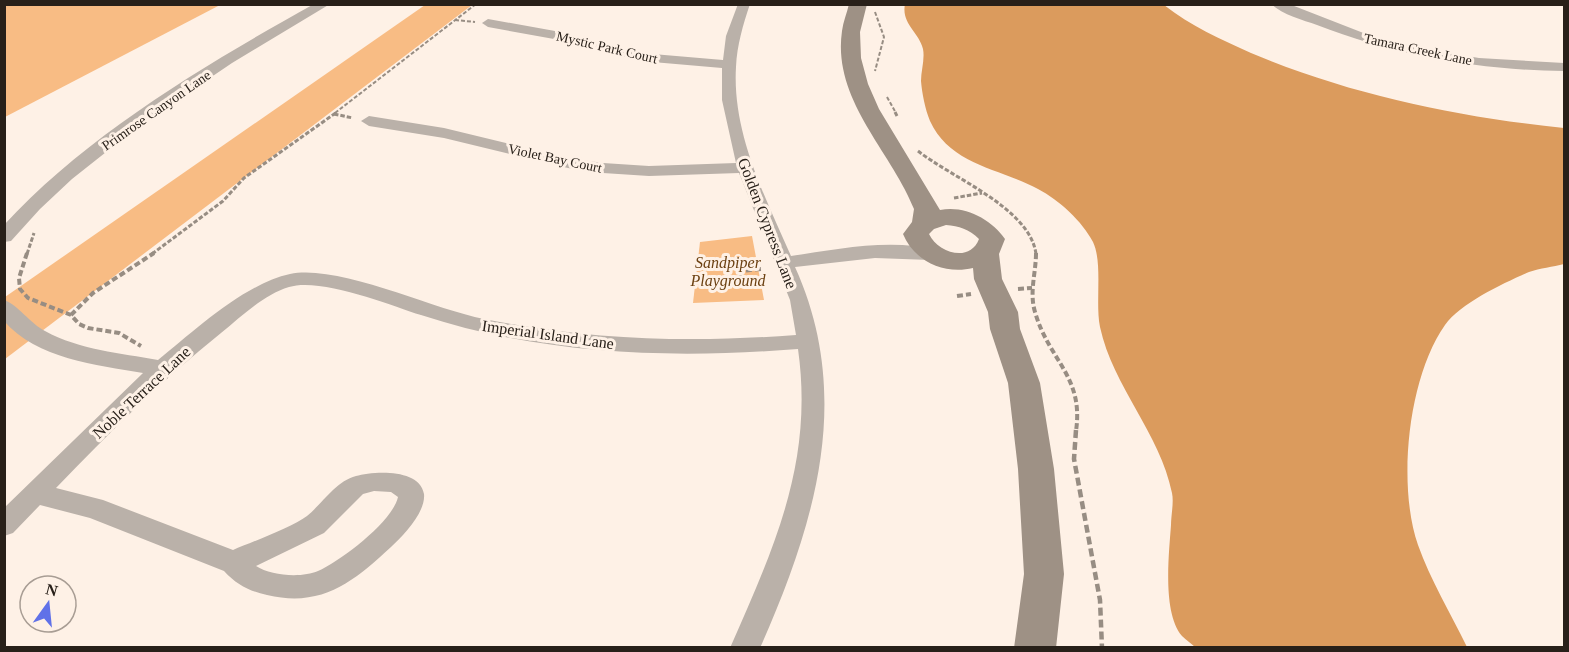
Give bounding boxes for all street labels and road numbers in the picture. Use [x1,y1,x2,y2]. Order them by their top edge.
street label: Mystic Park Court [555,29,659,66]
street label: Tamara Creek Lane [1362,31,1473,68]
street label: Primrose Canyon Lane [99,67,213,154]
street label: Violet Bay Court [507,141,603,176]
street label: Golden Cypress Lane [734,155,800,291]
street label: Imperial Island Lane [481,317,615,353]
street label: Noble Terrace Lane [89,343,193,442]

